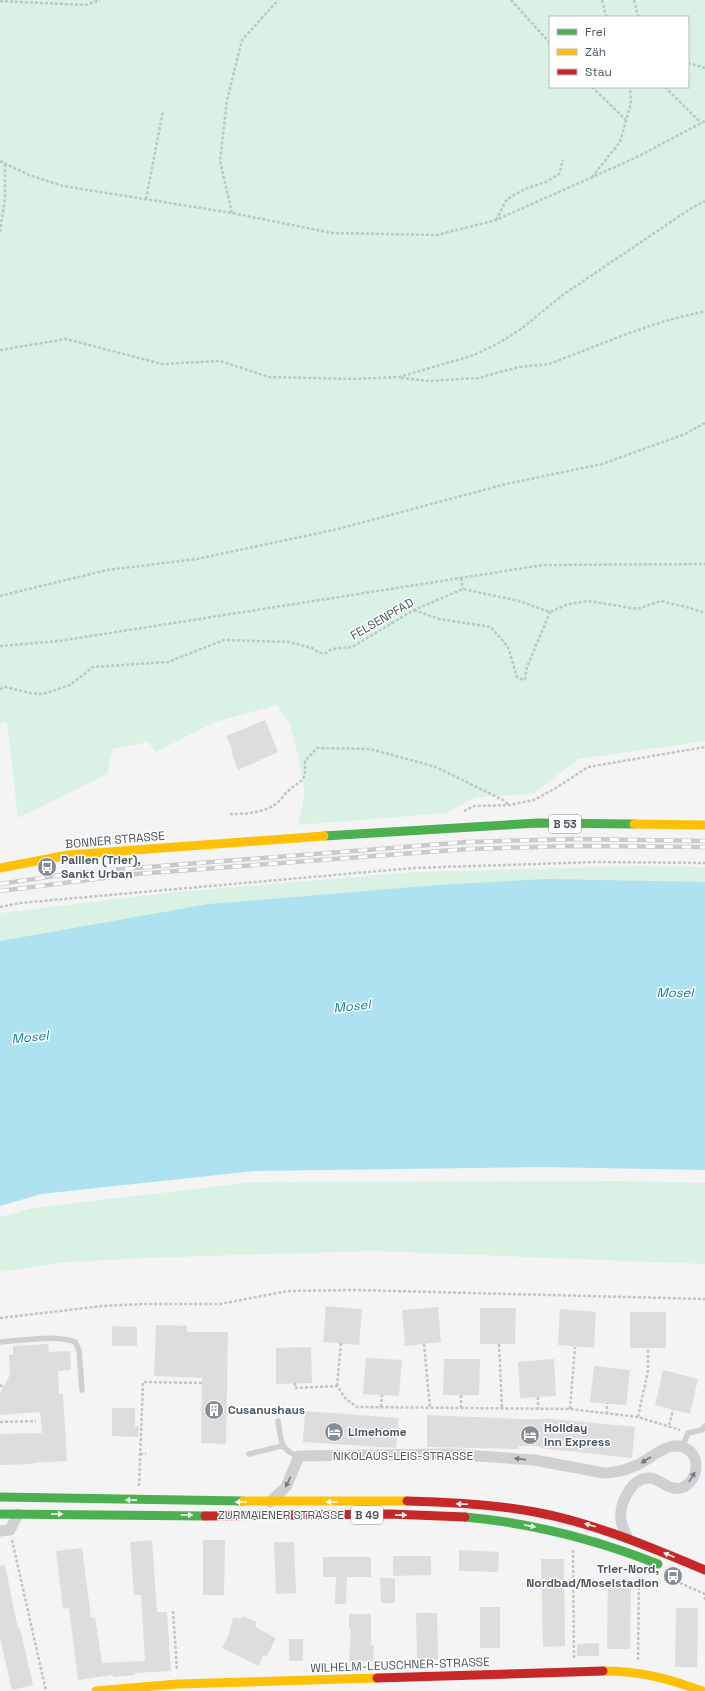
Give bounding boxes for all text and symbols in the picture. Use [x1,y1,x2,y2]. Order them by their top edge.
legend [549,16,689,88]
text: Frei [585,24,606,40]
text: Zäh [585,44,606,60]
text: Stau [585,64,612,80]
street label: FELSENPFAD [347,594,417,644]
road number: B 53 [549,815,581,833]
street label: BONNER STRASSE [65,828,166,852]
place label: Pallien (Trier), Sankt Urban [61,852,141,882]
bus stop icon: Pallien (Trier), Sankt Urban [36,856,58,878]
water label: Mosel [656,984,695,1001]
water label: Mosel [333,995,373,1016]
water label: Mosel [11,1026,51,1047]
building icon: Cusanushaus [203,1399,225,1421]
place label: Cusanushaus [228,1402,305,1418]
place label: Holiday Inn Express [544,1420,610,1450]
hotel icon: Limehome [323,1421,345,1443]
place label: Limehome [348,1424,407,1440]
hotel icon: Holiday Inn Express [519,1424,541,1446]
street label: NIKOLAUS-LEIS-STRASSE [333,1448,473,1464]
one-way arrow [514,1456,527,1462]
one-way arrow [641,1456,652,1464]
one-way arrow [688,1471,695,1483]
one-way arrow [285,1476,291,1488]
one-way arrow [124,1497,137,1503]
one-way arrow [235,1498,247,1505]
one-way arrow [325,1499,338,1505]
one-way arrow [456,1500,468,1507]
road number: B 49 [351,1506,383,1524]
street label: ZURMAIENER STRASSE [218,1507,344,1523]
one-way arrow [51,1511,64,1517]
one-way arrow [181,1512,194,1518]
one-way arrow [395,1512,408,1518]
one-way arrow [583,1522,595,1528]
one-way arrow [524,1523,536,1529]
one-way arrow [664,1552,675,1558]
place label: Trier-Nord, Nordbad/Moselstadion [526,1561,659,1591]
bus stop icon: Trier-Nord, Nordbad/Moselstadion [662,1565,684,1587]
street label: WILHELM-LEUSCHNER-STRASSE [310,1654,490,1676]

